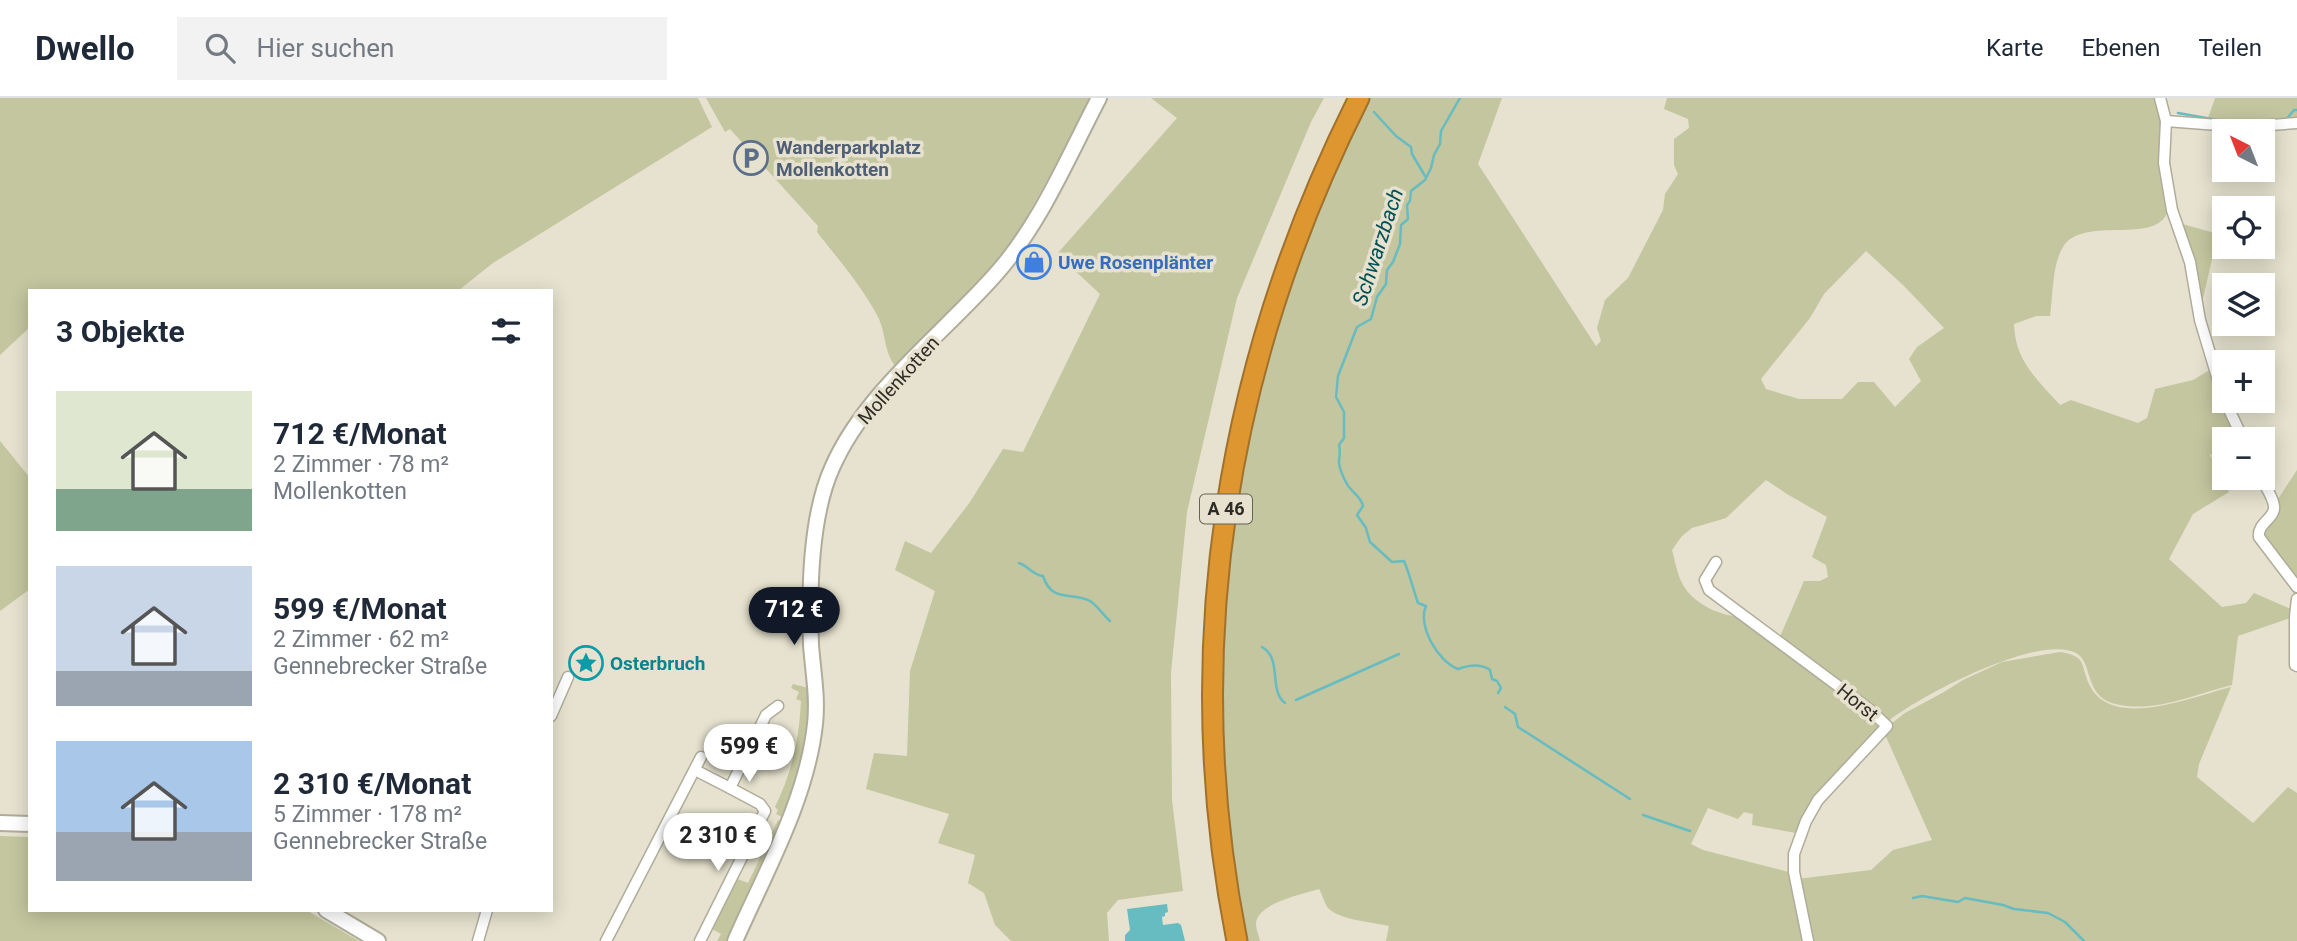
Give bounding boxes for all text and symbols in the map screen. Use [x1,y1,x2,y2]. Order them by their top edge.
search box [177,17,667,80]
text: Dwello [35,29,135,68]
icon: search [201,29,239,67]
text: Hier suchen [257,33,394,63]
text: Karte [1986,34,2043,62]
text: Ebenen [2081,34,2160,62]
text: Teilen [2198,34,2262,62]
north arrow [2212,119,2275,182]
map controls [2212,119,2275,490]
place label: Wanderparkplatz Mollenkotten [776,136,921,181]
parking icon: Wanderparkplatz Mollenkotten [732,139,770,177]
water label: Schwarzbach [1348,185,1408,309]
button: locate [2212,196,2275,259]
shop icon: Uwe Rosenplänter [1015,243,1053,281]
place label: Uwe Rosenplänter [1058,251,1213,274]
button: layers [2212,273,2275,336]
icon: filters [487,312,525,350]
text: 3 Objekte [56,314,185,349]
street label: Mollenkotten [853,332,944,429]
button: + [2212,350,2275,413]
text: 712 €/Monat [273,416,447,451]
icon: home [112,419,196,503]
button: − [2212,427,2275,490]
text: 2 Zimmer · 78 m² [273,451,449,478]
text: Mollenkotten [273,478,407,505]
road number: A 46 [1200,494,1252,524]
pin: 712 € [745,588,843,647]
text: 599 €/Monat [273,591,447,626]
icon: home [112,594,196,678]
text: 712 € [765,596,823,623]
text: 2 Zimmer · 62 m² [273,626,449,653]
place icon: Osterbruch [567,644,605,682]
place label: Osterbruch [610,652,705,675]
text: Gennebrecker Straße [273,653,487,680]
street label: Horst [1832,679,1883,726]
pin: 599 € [700,724,798,784]
text: 599 € [720,733,778,760]
text: 2 310 €/Monat [273,766,471,801]
icon: home [112,769,196,853]
text: 5 Zimmer · 178 m² [273,801,462,828]
pin: 2 310 € [653,814,783,873]
text: 2 310 € [679,822,757,849]
text: Gennebrecker Straße [273,828,487,855]

